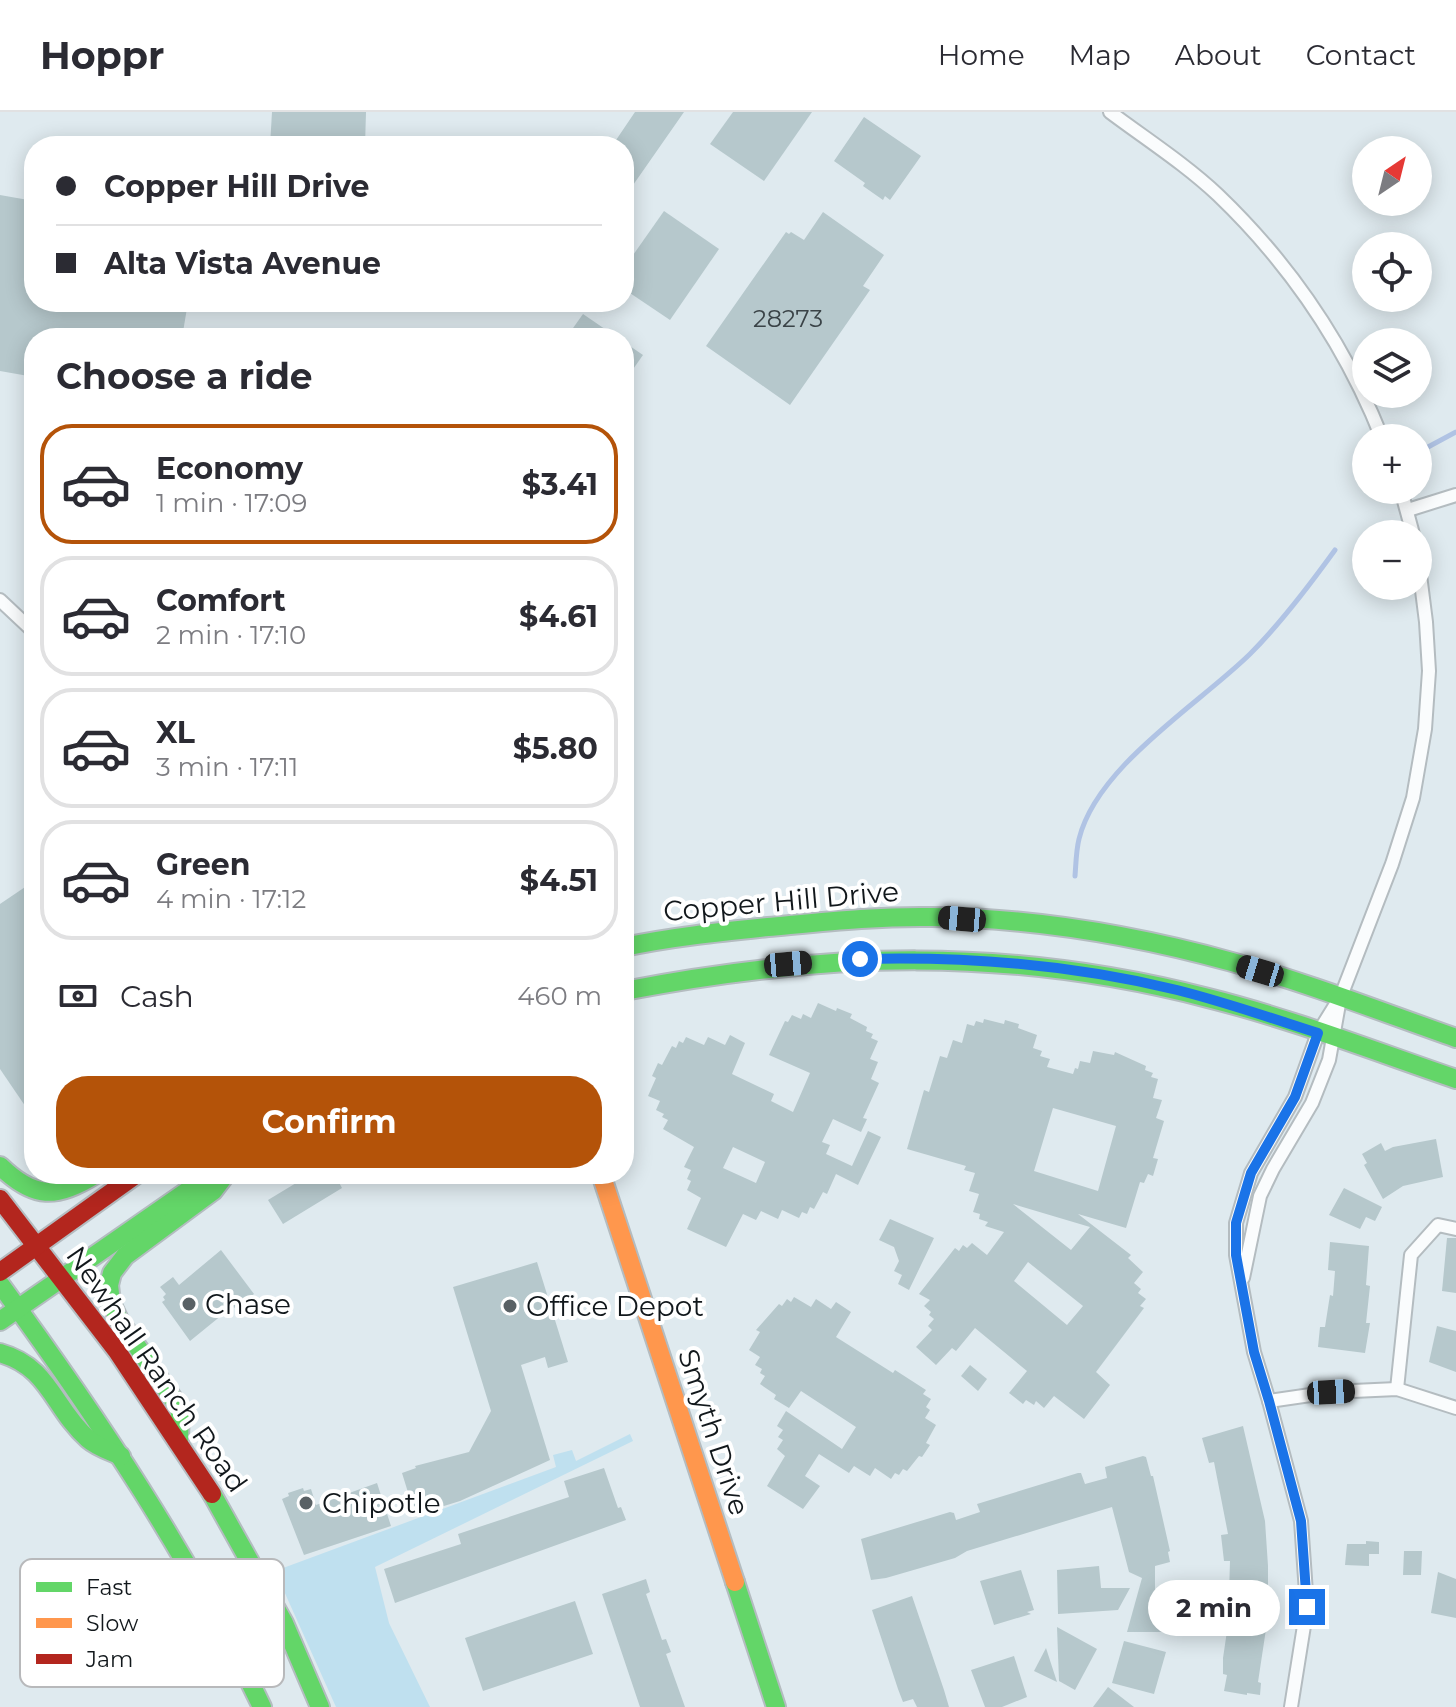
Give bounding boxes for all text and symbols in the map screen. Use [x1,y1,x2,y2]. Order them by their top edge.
text: Hoppr [40,32,164,79]
text: Home [938,38,1025,72]
text: Map [1069,38,1131,72]
text: About [1175,38,1262,72]
text: Contact [1306,38,1416,72]
north arrow [1352,136,1432,216]
map controls [1352,136,1432,600]
text: Copper Hill Drive [104,168,369,205]
button: locate [1352,232,1432,312]
text: Alta Vista Avenue [104,245,381,282]
house number: 28273 [753,304,823,333]
button: layers [1352,328,1432,408]
text: Choose a ride [56,354,313,398]
button: + [1352,424,1432,504]
icon: car [60,448,132,520]
text: Economy [156,450,303,487]
text: $3.41 [522,466,598,503]
text: 1 min · 17:09 [156,487,307,519]
button: − [1352,520,1432,600]
icon: car [60,580,132,652]
text: Comfort [156,582,286,619]
text: $4.61 [519,598,598,635]
text: 2 min · 17:10 [156,619,306,651]
icon: car [60,712,132,784]
text: XL [156,714,195,751]
text: $5.80 [513,730,598,767]
text: 3 min · 17:11 [156,751,298,783]
icon: car [60,844,132,916]
text: Green [156,846,250,883]
text: $4.51 [520,862,598,899]
street label: Copper Hill Drive [662,874,900,928]
text: 4 min · 17:12 [156,883,306,915]
car [937,905,987,933]
route start [842,941,878,977]
car [763,950,813,978]
car [1234,953,1286,989]
icon: cash [56,974,100,1018]
text: Cash [120,978,194,1015]
text: 460 m [517,980,602,1012]
button: Confirm [56,1076,602,1168]
street label: Newhall Ranch Road [59,1239,255,1499]
place label: Chase [205,1287,291,1321]
place label: Office Depot [526,1289,704,1323]
marker: Chase [180,1295,198,1313]
marker: Office Depot [501,1297,519,1315]
street label: Smyth Drive [671,1345,757,1519]
car [1306,1379,1356,1405]
place label: Chipotle [322,1486,441,1520]
marker: Chipotle [297,1494,315,1512]
legend [20,1559,284,1687]
text: Fast [86,1574,132,1601]
callout: 2 min [1147,1579,1279,1635]
route end [1289,1589,1325,1625]
text: 2 min [1176,1592,1252,1624]
text: Slow [86,1610,139,1637]
text: Jam [85,1646,133,1673]

